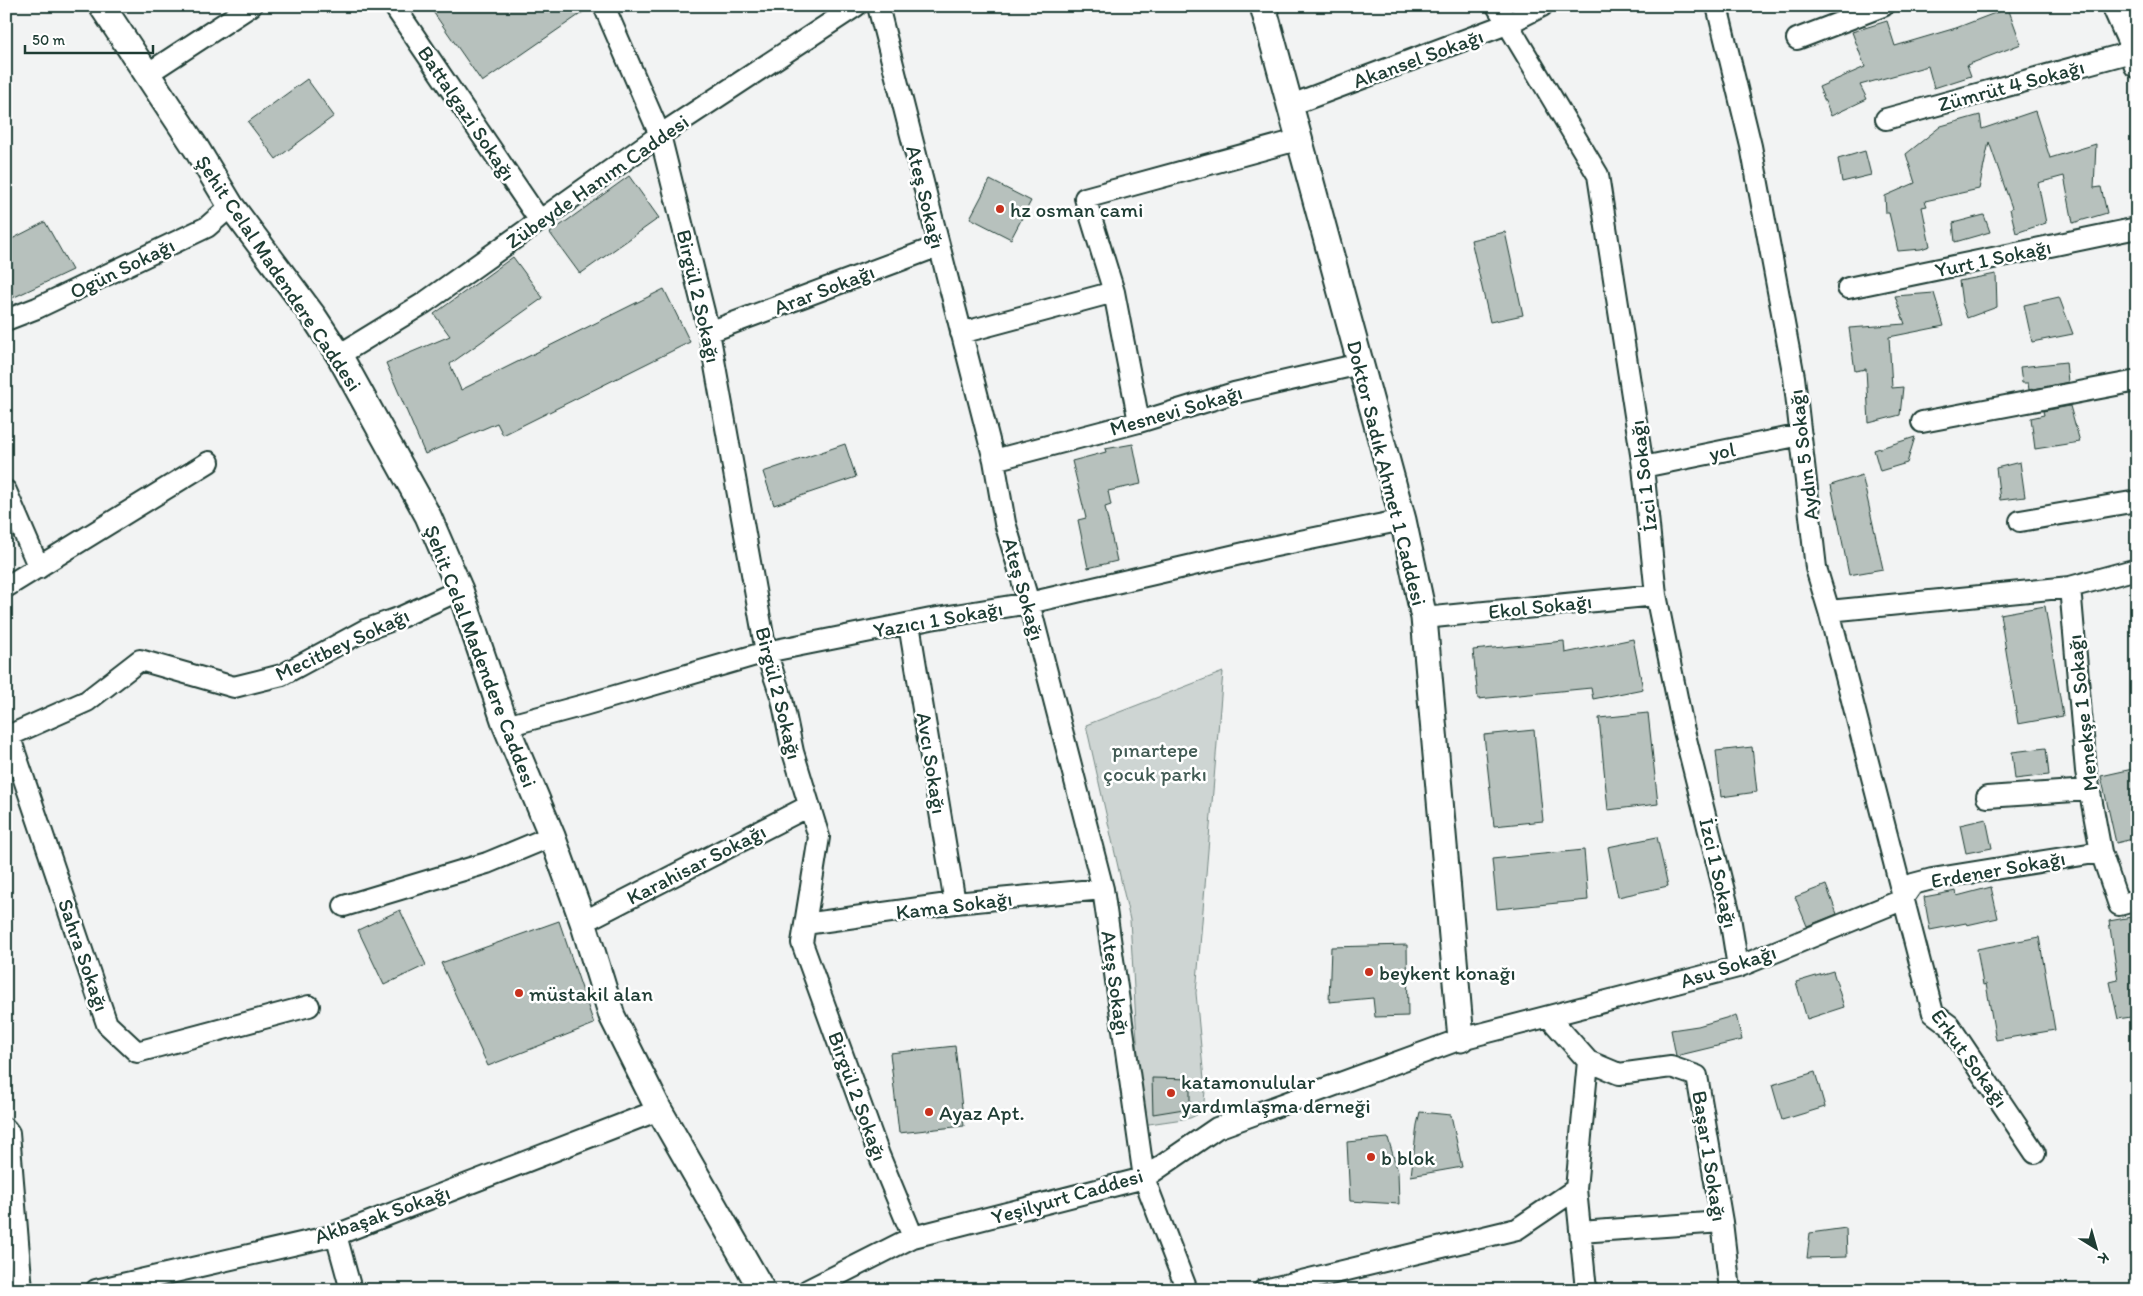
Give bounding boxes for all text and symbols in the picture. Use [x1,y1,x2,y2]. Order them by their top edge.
scale bar [25,22,152,54]
street label: Akansel Sokağı [1349,23,1487,93]
text: 50 m [32,31,65,49]
street label: Battalgazi Sokağı [413,41,521,185]
street label: Zümrüt 4 Sokağı [1935,53,2087,117]
street label: Zübeyde Hanım Caddesi [501,108,693,254]
street label: Ateş Sokağı [901,143,951,251]
street label: Şehit Celal Madendere Caddesi [191,150,367,396]
place label: hz osman cami [1010,197,1143,222]
marker: hz osman cami [994,203,1006,215]
street label: Birgül 2 Sokağı [672,227,726,365]
street label: Ogün Sokağı [66,232,178,304]
street label: Yurt 1 Sokağı [1933,233,2053,283]
street label: Arar Sokağı [770,258,878,320]
street label: Doktor Sadık Ahmet 1 Caddesi [1342,338,1432,608]
street label: Mesnevi Sokağı [1107,379,1245,441]
street label: Aydın 5 Sokağı [1783,388,1823,522]
street label: İzci 1 Sokağı [1624,419,1662,533]
street label: yol [1707,436,1737,466]
street label: Şehit Celal Madendere Caddesi [419,521,543,791]
street label: Ateş Sokağı [997,535,1051,643]
street label: Ekol Sokağı [1487,588,1593,624]
street label: Yazıcı 1 Sokağı [871,595,1005,643]
street label: Mecitbey Sokağı [271,602,413,686]
street label: Birgül 2 Sokağı [750,624,808,762]
street label: Menekşe 1 Sokağı [2061,633,2103,793]
street label: Avcı Sokağı [912,710,952,816]
park label: pınartepe çocuk parkı [1103,737,1207,786]
street label: İzci 1 Sokağı [1694,816,1744,930]
street label: Karahisar Sokağı [622,818,770,910]
street label: Erdener Sokağı [1929,845,2067,893]
street label: Kama Sokağı [894,885,1014,925]
street label: Sahra Sokağı [53,895,115,1015]
street label: Ateş Sokağı [1096,929,1136,1037]
street label: Asu Sokağı [1677,939,1779,993]
place label: beykent konağı [1379,960,1516,985]
marker: beykent konağı [1363,966,1375,978]
place label: müstakil alan [529,981,653,1006]
marker: müstakil alan [513,987,525,999]
street label: Erkut Sokağı [1926,1004,2014,1112]
street label: Birgül 2 Sokağı [823,1028,893,1164]
place label: katamonulular yardımlaşma derneği [1181,1069,1371,1118]
marker: katamonulular yardımlaşma derneği [1165,1087,1177,1099]
street label: Başar 1 Sokağı [1687,1089,1733,1223]
place label: Ayaz Apt. [939,1100,1025,1125]
marker: Ayaz Apt. [923,1106,935,1118]
place label: b blok [1381,1145,1435,1170]
marker: b blok [1365,1151,1377,1163]
street label: Yeşilyurt Caddesi [988,1162,1146,1230]
street label: Akbaşak Sokağı [311,1179,453,1249]
north arrow [2070,1224,2120,1274]
text: K [2094,1249,2112,1268]

